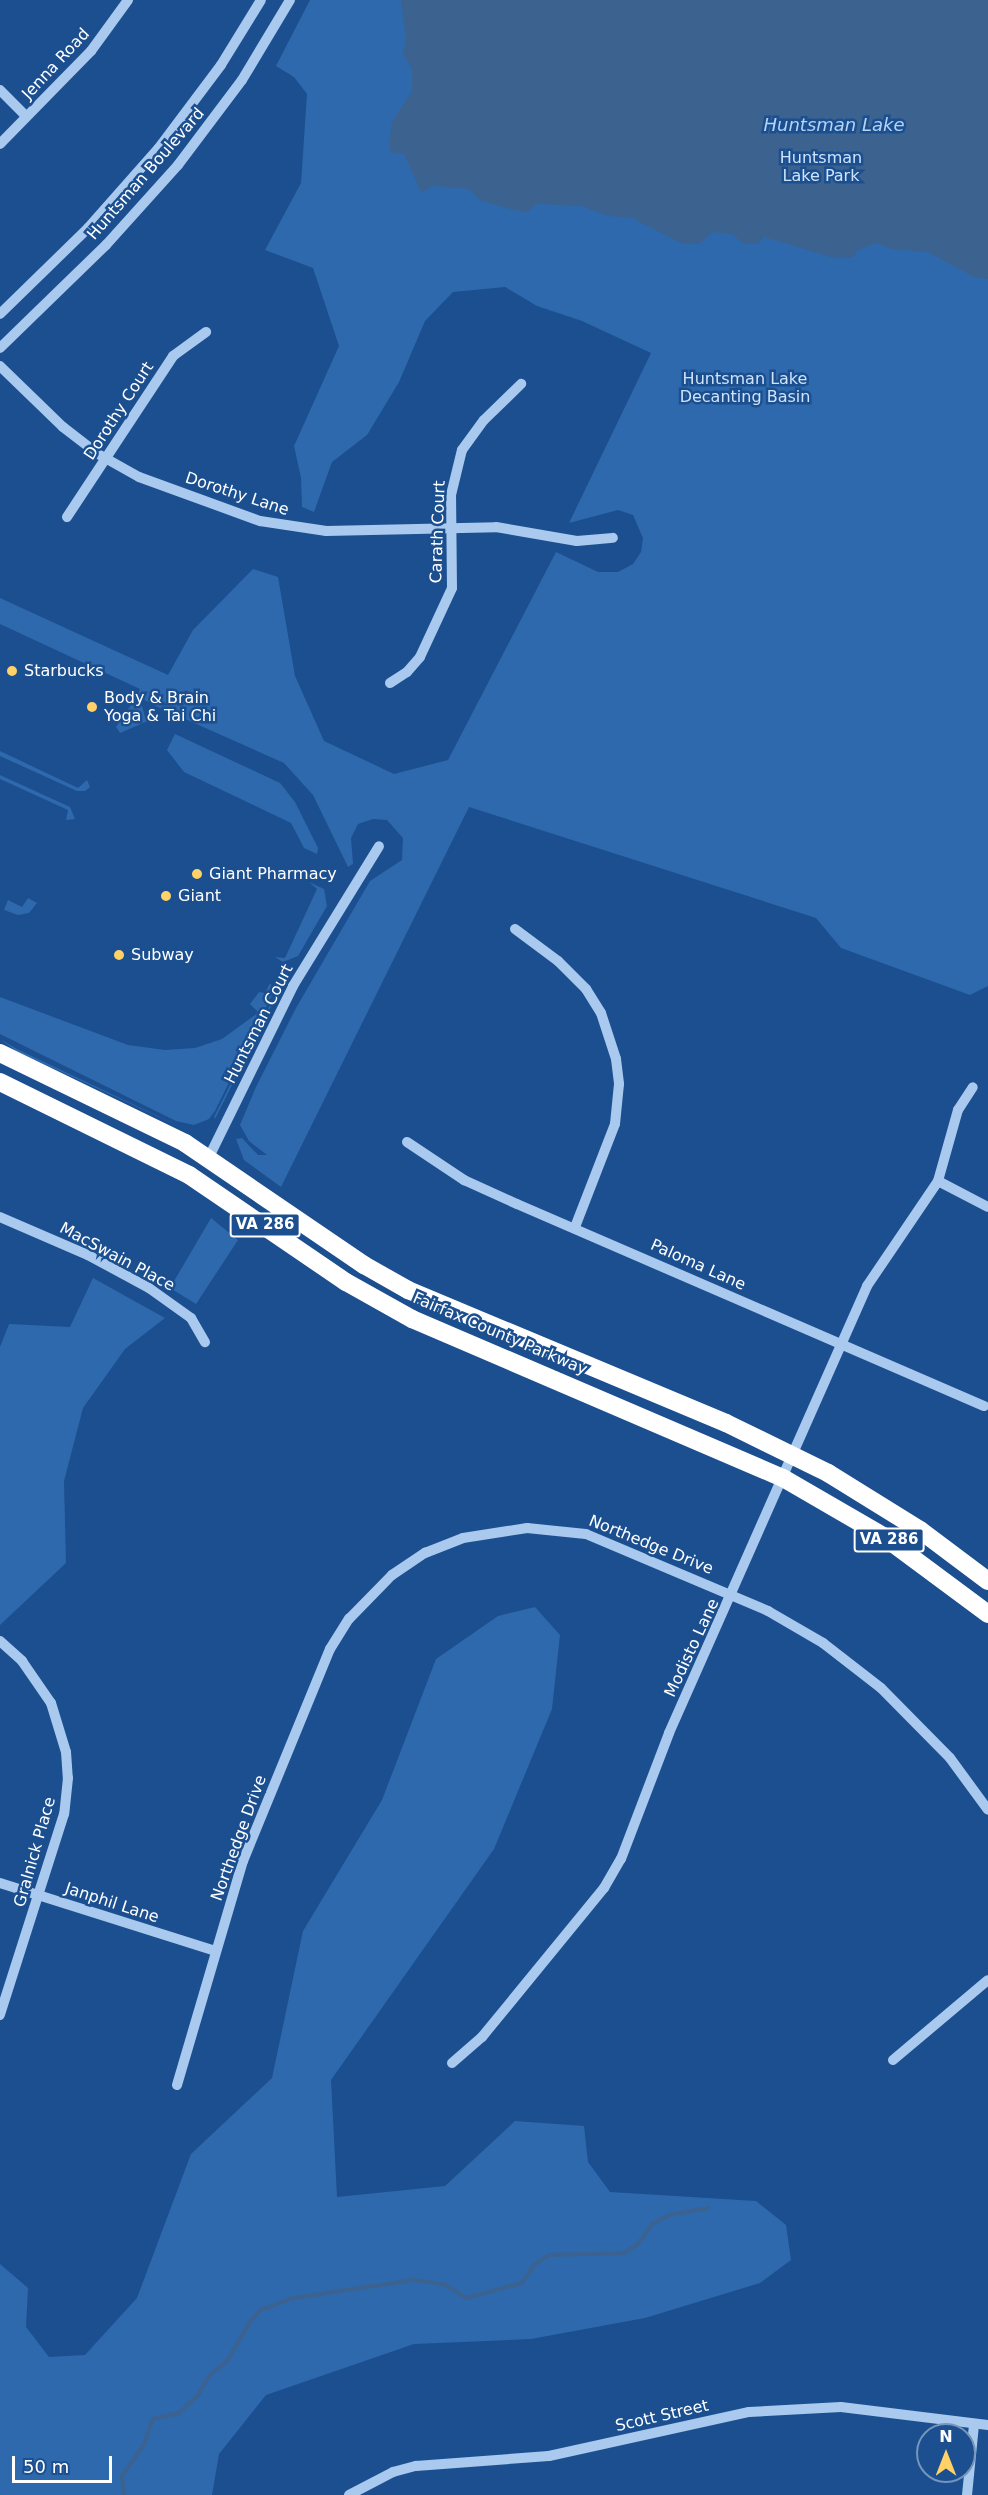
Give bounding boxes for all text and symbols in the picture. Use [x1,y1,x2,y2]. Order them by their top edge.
street label: Jenna Road [18,25,94,103]
street label: Huntsman Boulevard [83,104,209,244]
water label: Huntsman Lake [763,114,905,136]
park label: Huntsman Lake Park [780,148,862,186]
street label: Dorothy Court [80,358,158,464]
park label: Huntsman Lake Decanting Basin [680,369,810,407]
street label: Dorothy Lane [183,468,291,520]
street label: Carath Court [427,480,449,584]
place label: Starbucks [24,661,104,681]
marker: Starbucks [5,664,19,678]
place label: Body & Brain Yoga & Tai Chi [104,688,216,726]
marker: Body & Brain Yoga & Tai Chi [85,700,99,714]
place label: Giant Pharmacy [209,864,337,884]
marker: Giant Pharmacy [190,867,204,881]
place label: Giant [178,886,221,906]
marker: Giant [159,889,173,903]
place label: Subway [131,945,194,965]
marker: Subway [112,948,126,962]
street label: Huntsman Court [221,961,297,1087]
road number: VA 286 [229,1213,301,1237]
street label: MacSwain Place [56,1219,178,1295]
street label: Paloma Lane [647,1235,749,1295]
street label: Fairfax County Parkway [410,1289,590,1379]
street label: Northedge Drive [586,1511,716,1579]
road number: VA 286 [853,1528,925,1552]
street label: Modisto Lane [661,1596,723,1700]
street label: Northedge Drive [207,1772,271,1904]
street label: Gralnick Place [10,1795,60,1909]
street label: Janphil Lane [63,1879,161,1927]
street label: Scott Street [614,2396,710,2436]
north arrow [916,2423,976,2483]
text: N [939,2427,953,2446]
scale bar [15,2444,116,2482]
text: 50 m [23,2456,69,2477]

